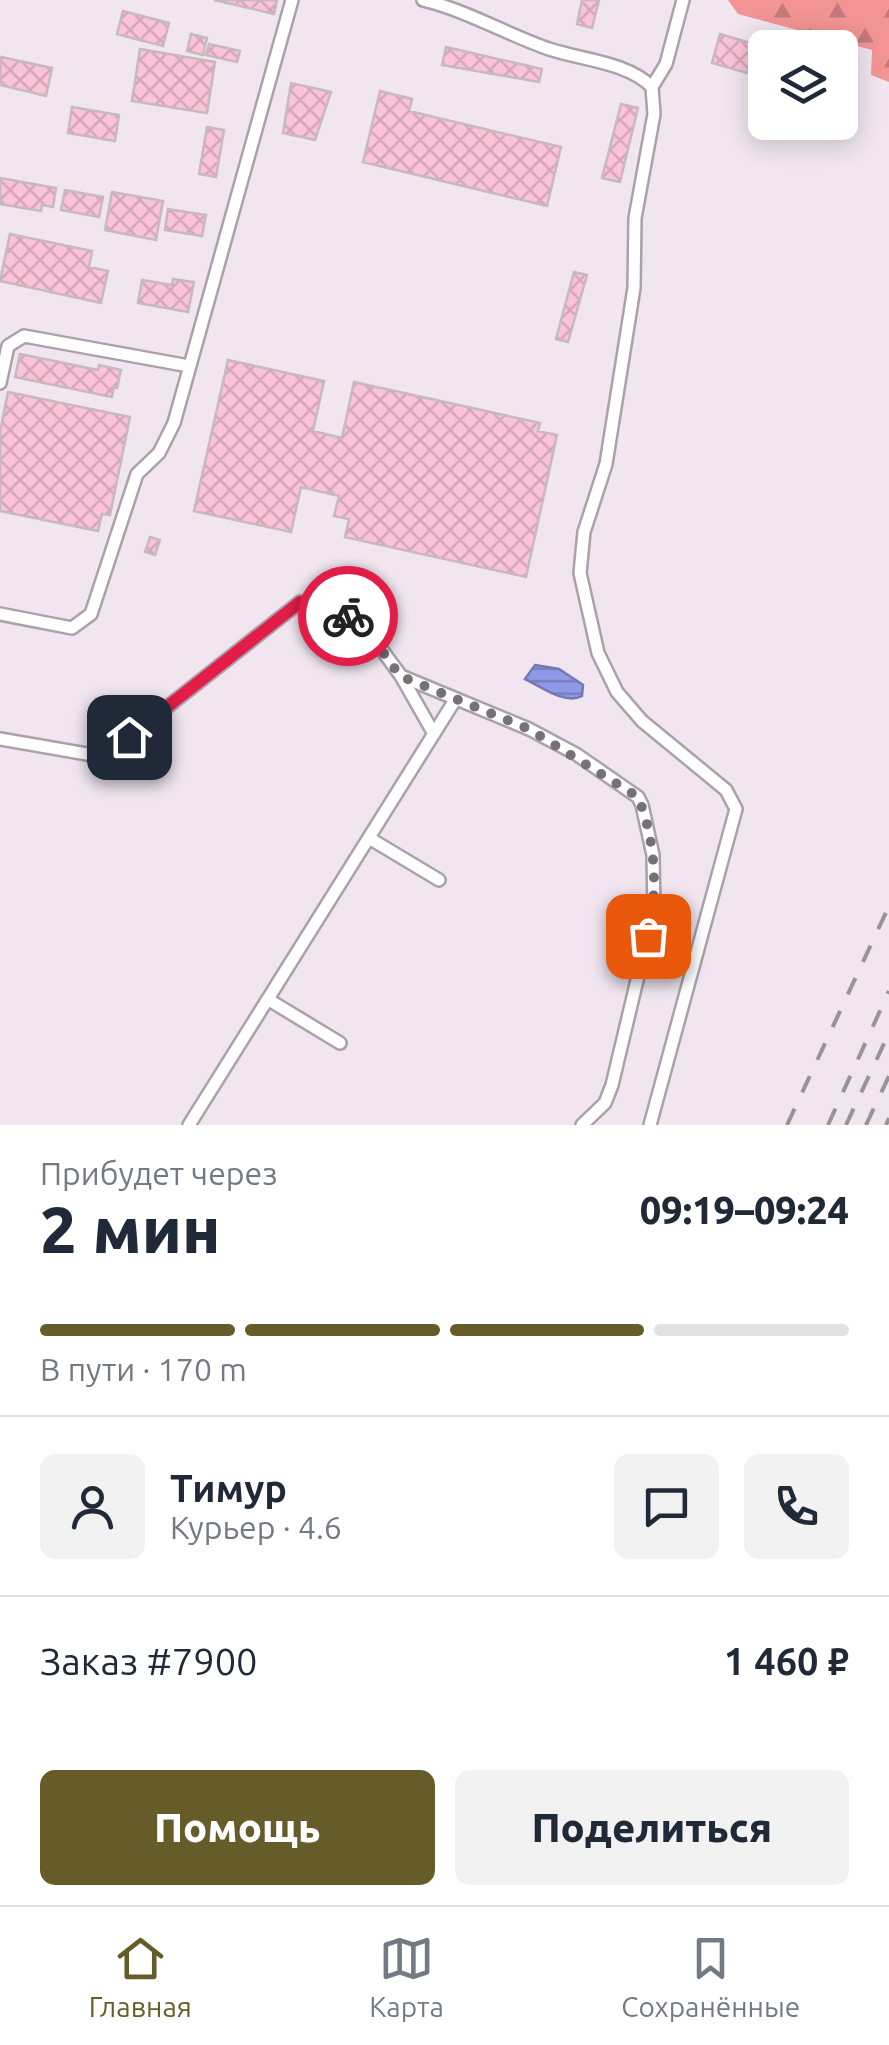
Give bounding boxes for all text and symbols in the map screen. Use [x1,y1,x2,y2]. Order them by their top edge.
map controls [748,30,858,140]
button: layers [748,30,858,140]
courier [298,566,398,666]
icon: bike [321,589,376,644]
pin [87,695,172,780]
icon: home [102,710,157,765]
pin [606,894,691,979]
icon: bag [621,909,676,964]
text: Прибудет через [40,1155,278,1191]
text: 09:19–09:24 [640,1189,849,1231]
text: 2 мин [40,1192,221,1265]
text: В пути · 170 m [40,1351,247,1387]
button: person [40,1454,145,1559]
button: chat [614,1454,719,1559]
button: phone [744,1454,849,1559]
text: Тимур [170,1467,287,1509]
text: Курьер · 4.6 [170,1509,342,1545]
text: Заказ #7900 [40,1640,258,1682]
text: 1 460 ₽ [724,1640,849,1682]
button: Помощь [40,1770,435,1885]
button: Поделиться [455,1770,849,1885]
tab: Главная [89,1931,192,2022]
tab: Карта [369,1931,444,2022]
tab: Сохранённые [621,1931,800,2022]

